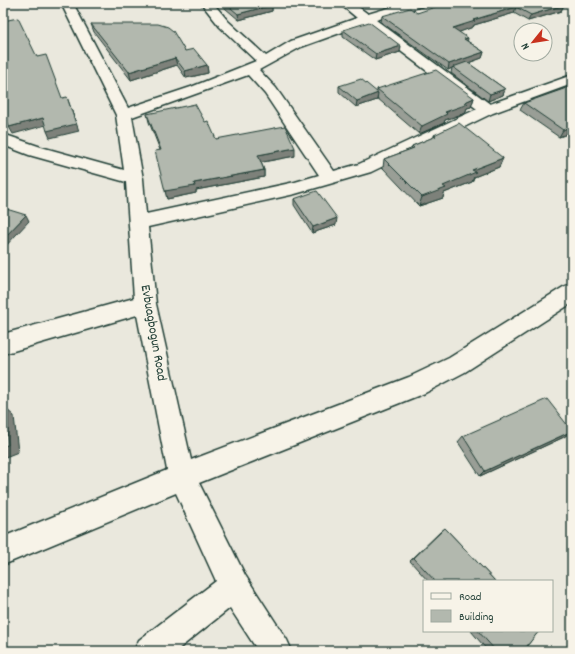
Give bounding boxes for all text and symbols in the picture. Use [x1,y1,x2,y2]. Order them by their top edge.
north arrow [513,22,553,62]
text: N [518,39,534,52]
street label: Evbuagbogun Road [135,283,171,383]
legend [423,580,553,632]
text: Road [459,589,481,606]
text: Building [459,609,494,626]

